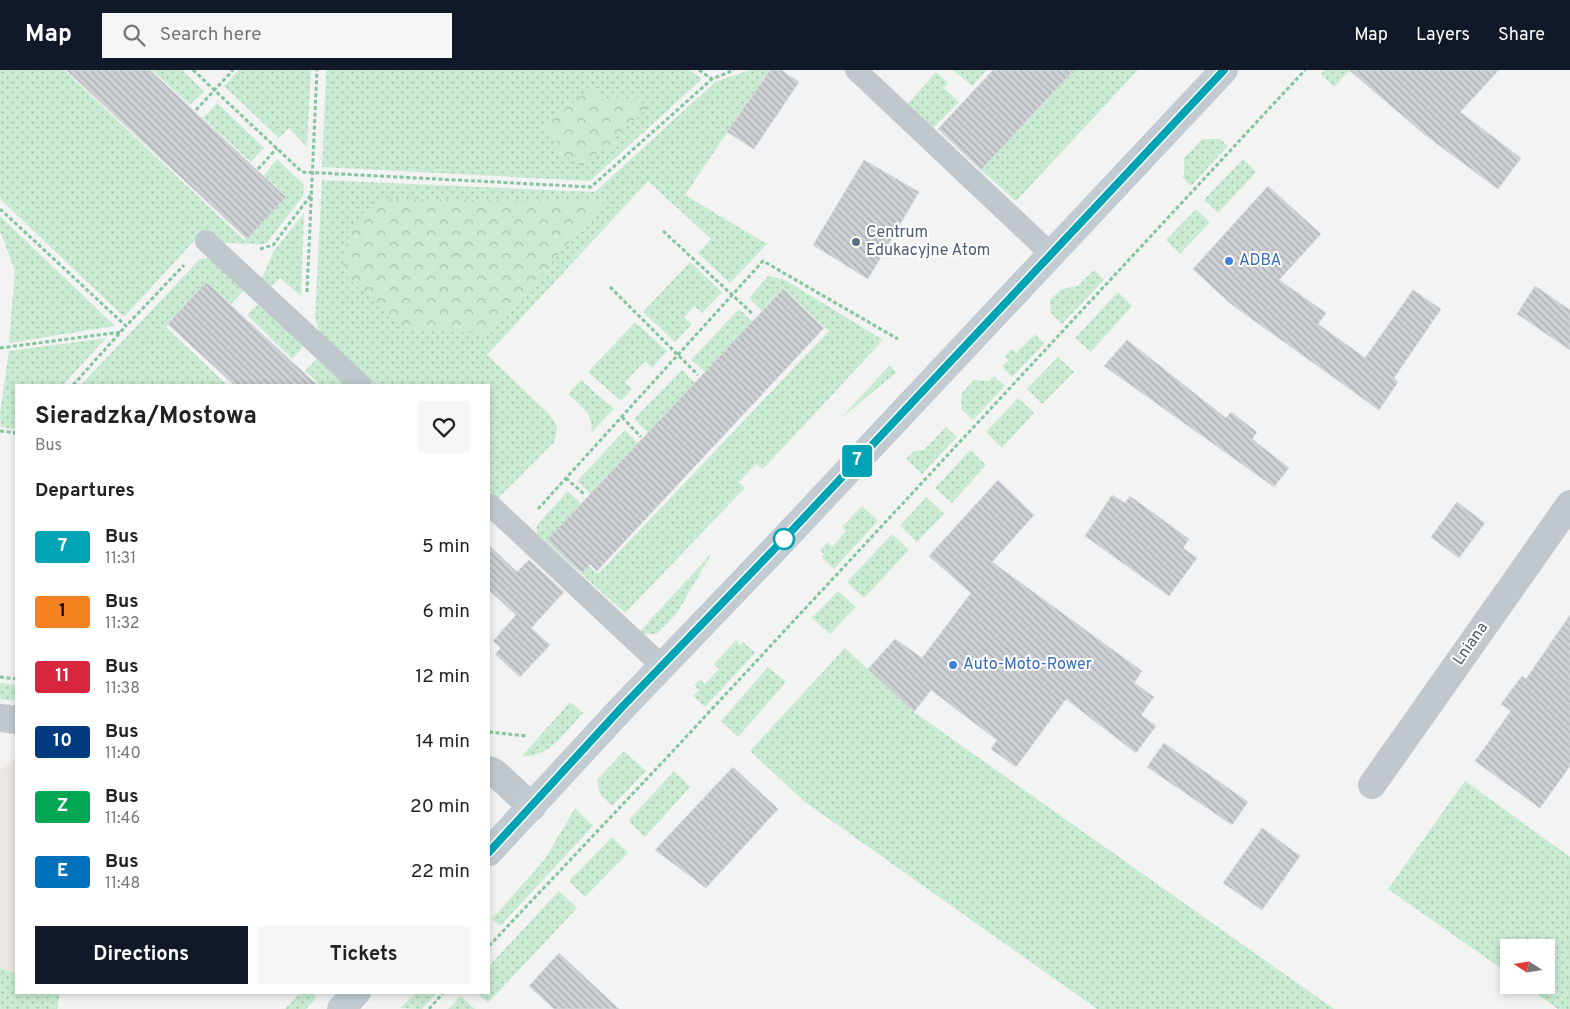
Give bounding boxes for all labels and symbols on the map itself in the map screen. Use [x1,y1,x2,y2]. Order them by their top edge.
place label: Centrum Edukacyjne Atom [866,223,990,261]
marker: Centrum Edukacyjne Atom [850,236,862,248]
place label: ADBA [1239,251,1281,271]
marker: ADBA [1223,255,1235,267]
line badge: 7 [841,445,873,477]
unlabelled marker [773,528,795,550]
street label: Lniana [1449,619,1493,669]
place label: Auto-Moto-Rower [963,655,1092,675]
marker: Auto-Moto-Rower [947,659,959,671]
north arrow [1500,939,1555,994]

